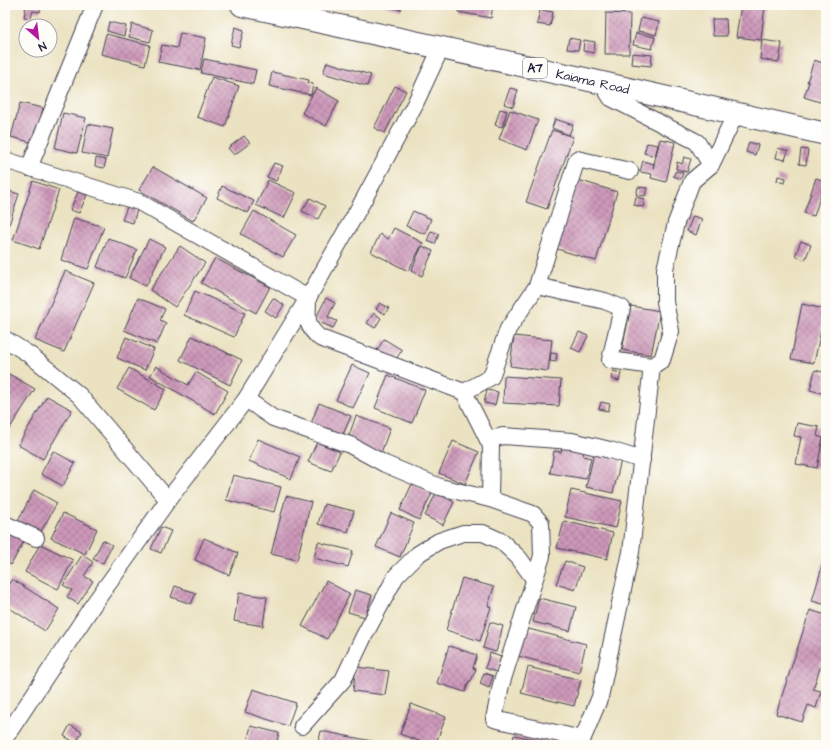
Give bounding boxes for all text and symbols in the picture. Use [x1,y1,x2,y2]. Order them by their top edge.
north arrow [18,18,58,58]
text: N [36,38,49,55]
road number: A7 [523,58,547,78]
street label: Kaiama Road [554,65,632,99]

